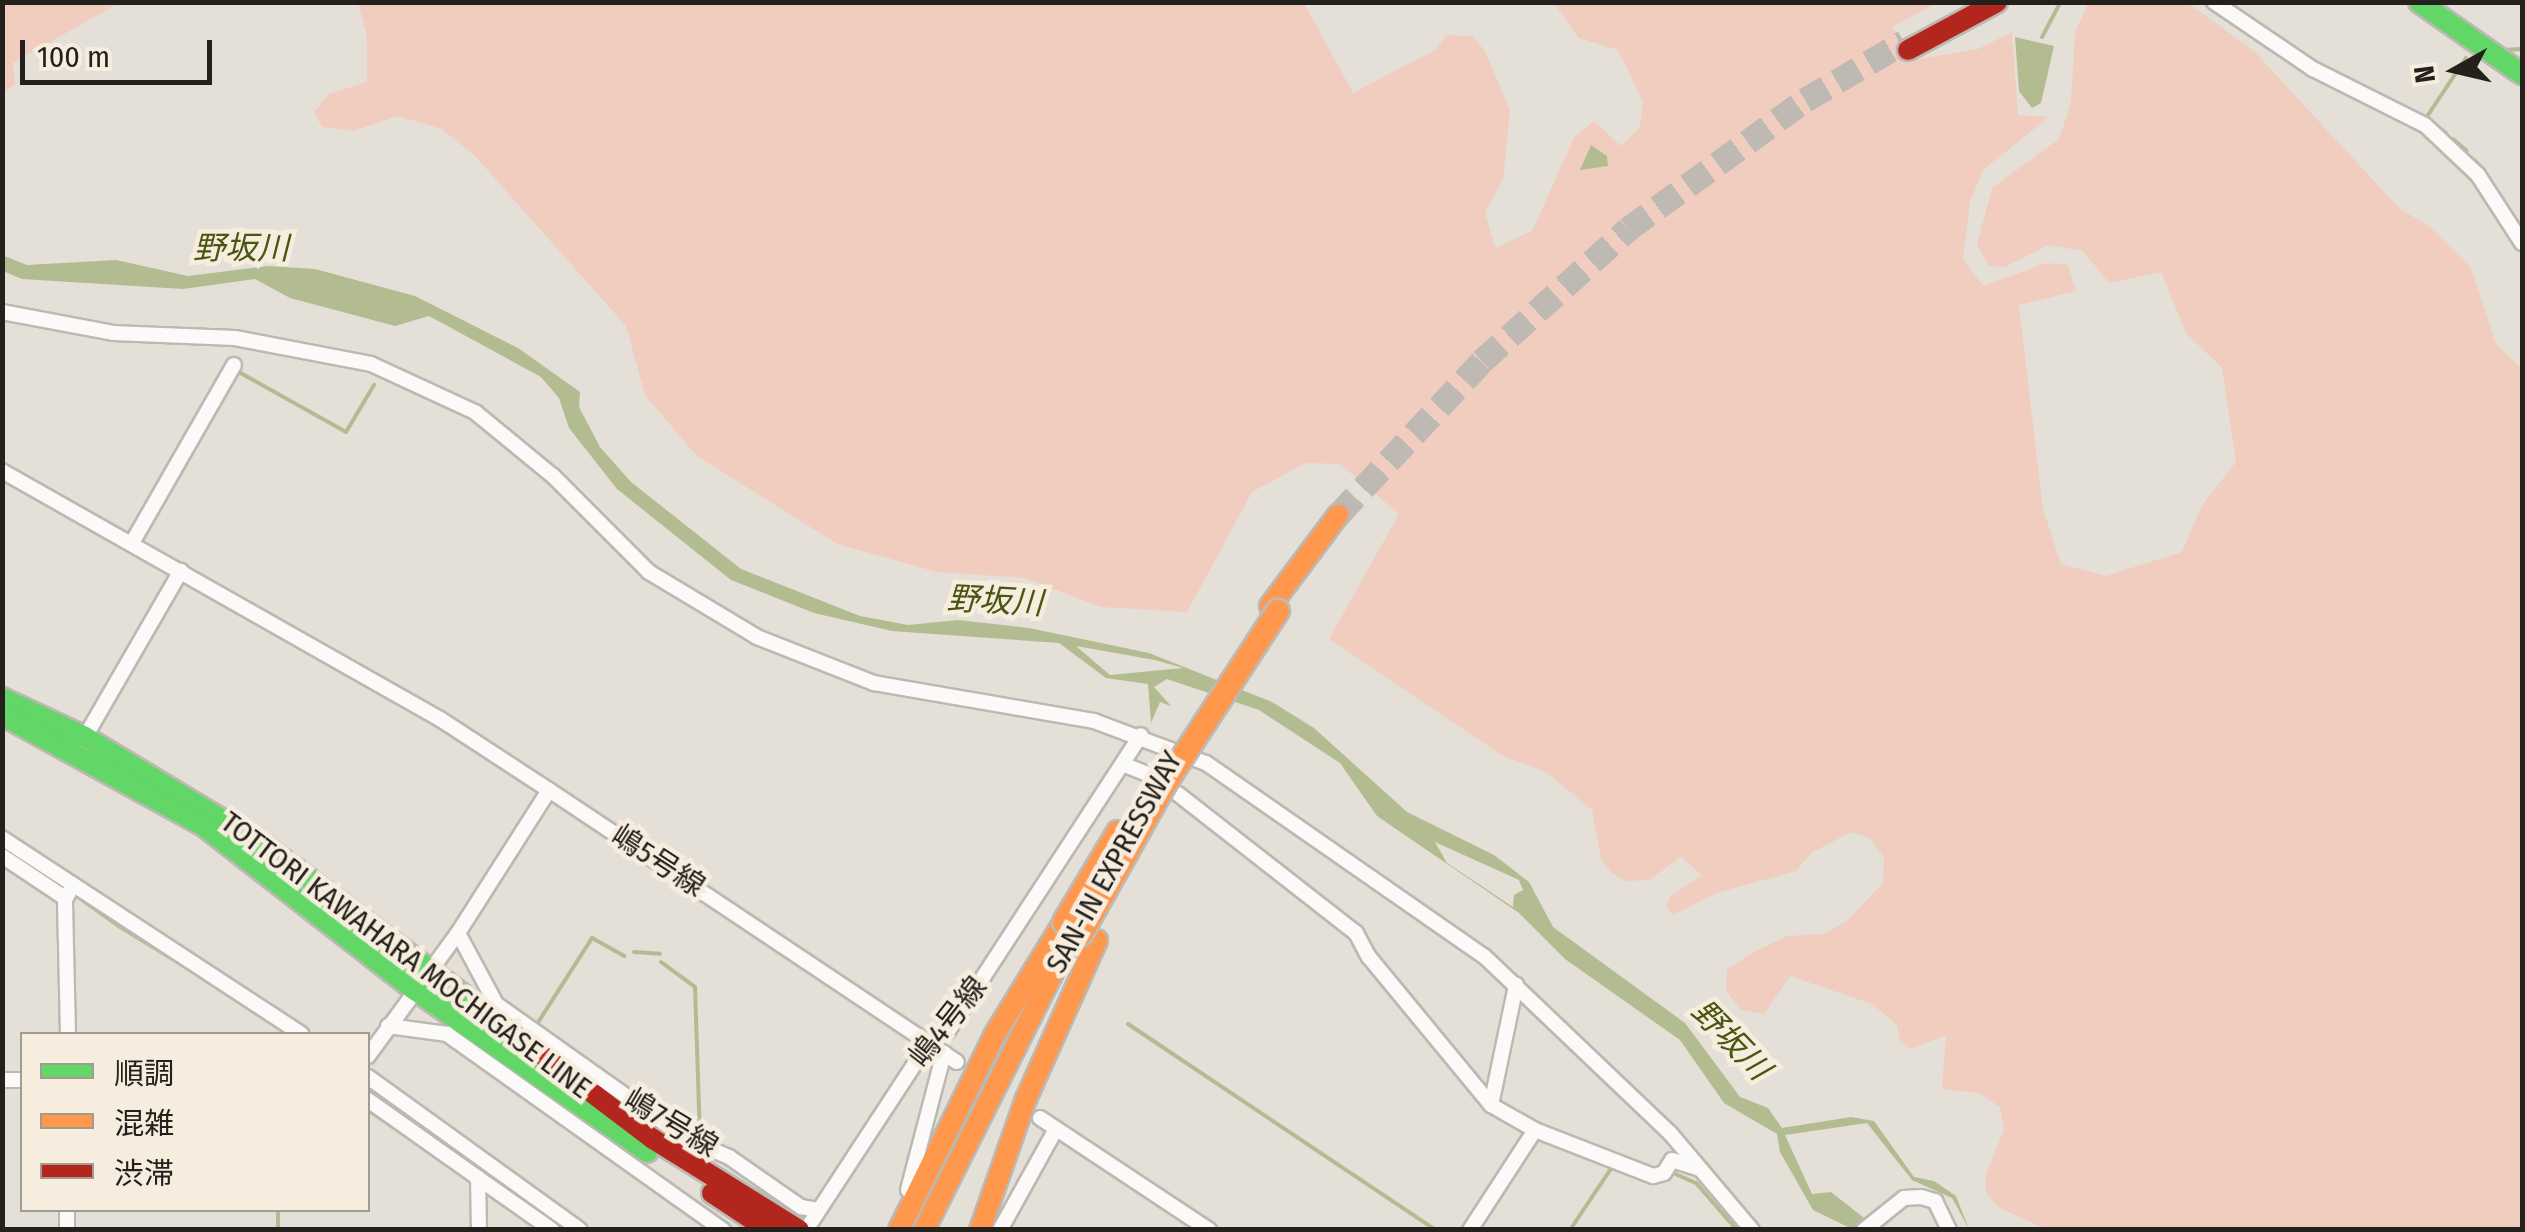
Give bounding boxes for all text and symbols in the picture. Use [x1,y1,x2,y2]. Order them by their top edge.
scale bar [25,20,218,82]
north arrow [2405,20,2505,120]
text: 100 m [37,39,110,75]
text: N [2407,64,2442,85]
water label: 野坂川 [193,229,289,267]
water label: 野坂川 [946,579,1044,623]
street label: SAN-IN EXPRESSWAY [1038,745,1190,979]
street label: TOTTORI KAWAHARA MOCHIGASE LINE [214,804,598,1106]
street label: 嶋5号線 [605,818,711,904]
street label: 嶋4号線 [902,970,994,1074]
water label: 野坂川 [1684,992,1778,1088]
legend [20,1032,370,1212]
text: 順調 [114,1056,174,1092]
street label: 嶋7号線 [618,1081,724,1165]
text: 混雑 [114,1106,174,1142]
text: 渋滞 [114,1156,174,1192]

